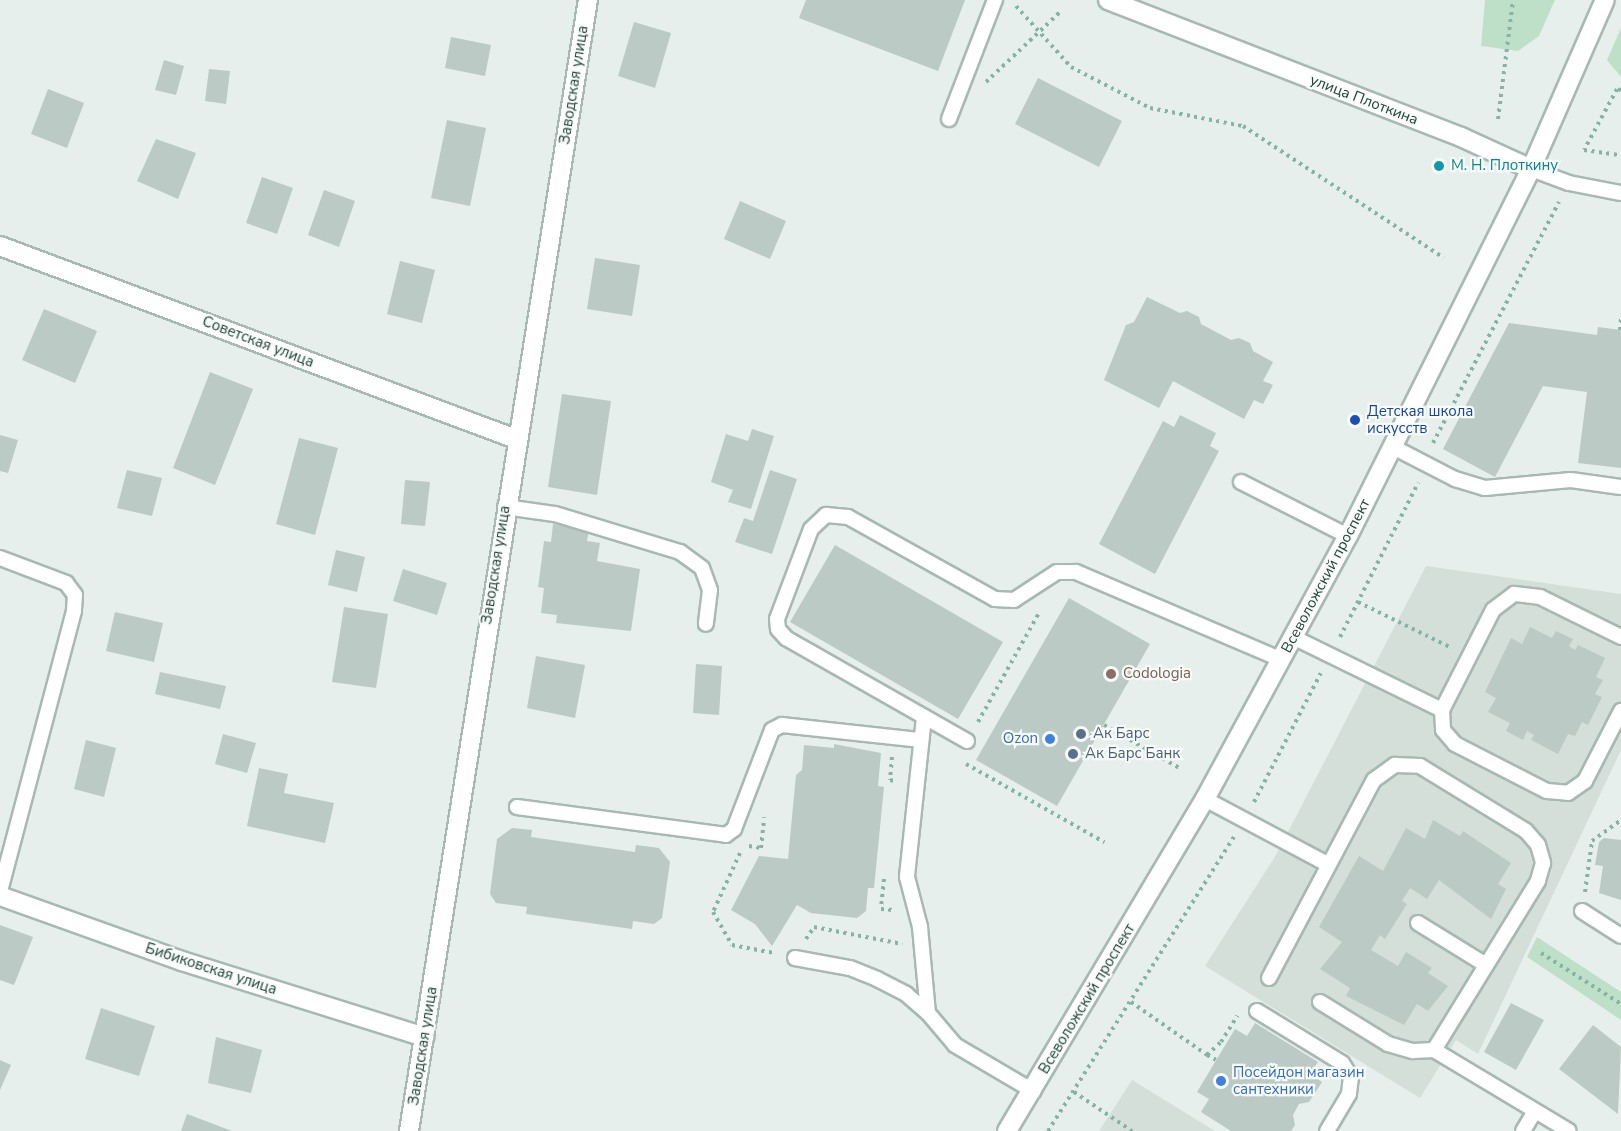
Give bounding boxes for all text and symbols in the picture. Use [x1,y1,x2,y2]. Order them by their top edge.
street label: Заводская улица [556,24,592,146]
street label: улица Плоткина [1307,71,1421,129]
place label: М. Н. Плоткину [1451,157,1558,175]
marker: М. Н. Плоткину [1432,159,1446,173]
street label: Советская улица [200,312,316,372]
place label: Детская школа искусств [1367,402,1473,437]
marker: Детская школа искусств [1348,413,1362,427]
street label: Всеволожский проспект [1278,496,1374,656]
street label: Заводская улица [478,504,514,626]
place label: Codologia [1123,665,1191,683]
marker: Codologia [1104,667,1118,681]
place label: Ак Барс [1093,725,1150,743]
marker: Ак Барс [1074,727,1088,741]
place label: Ozon [1003,730,1038,748]
marker: Ozon [1043,732,1057,746]
place label: Ак Барс Банк [1085,745,1180,763]
marker: Ак Барс Банк [1066,747,1080,761]
street label: Всеволожский проспект [1035,921,1139,1077]
street label: Бибиковская улица [143,939,279,999]
street label: Заводская улица [405,985,441,1107]
place label: Посейдон магазин сантехники [1233,1063,1364,1098]
marker: Посейдон магазин сантехники [1214,1074,1228,1088]

